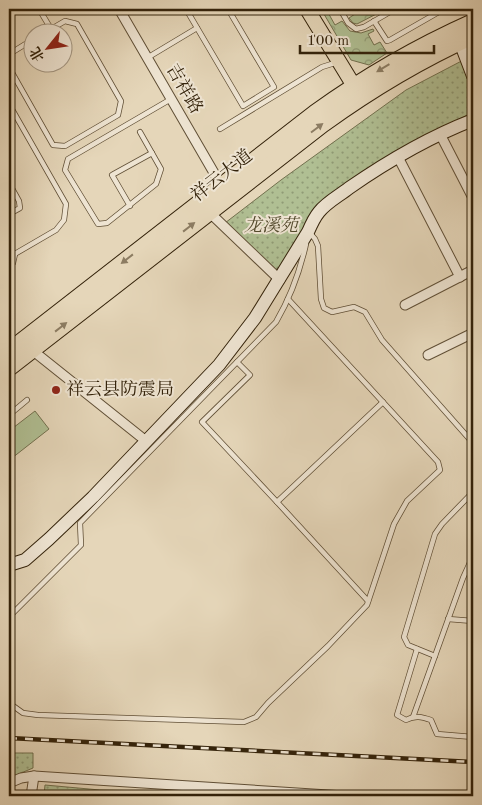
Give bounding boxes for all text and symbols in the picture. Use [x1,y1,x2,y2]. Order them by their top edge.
north arrow [22,22,72,72]
scale bar [300,22,433,54]
text: 100 m [307,34,349,49]
text: 北 [27,44,47,64]
street label: 吉祥路 [163,60,207,117]
one-way arrow [377,63,390,72]
one-way arrow [310,122,323,133]
street label: 祥云大道 [187,145,256,205]
park label: 龙溪苑 [244,215,301,235]
one-way arrow [182,222,196,232]
one-way arrow [121,253,134,264]
one-way arrow [54,322,67,333]
place label: 祥云县防震局 [66,379,174,399]
marker: 祥云县防震局 [50,384,62,396]

